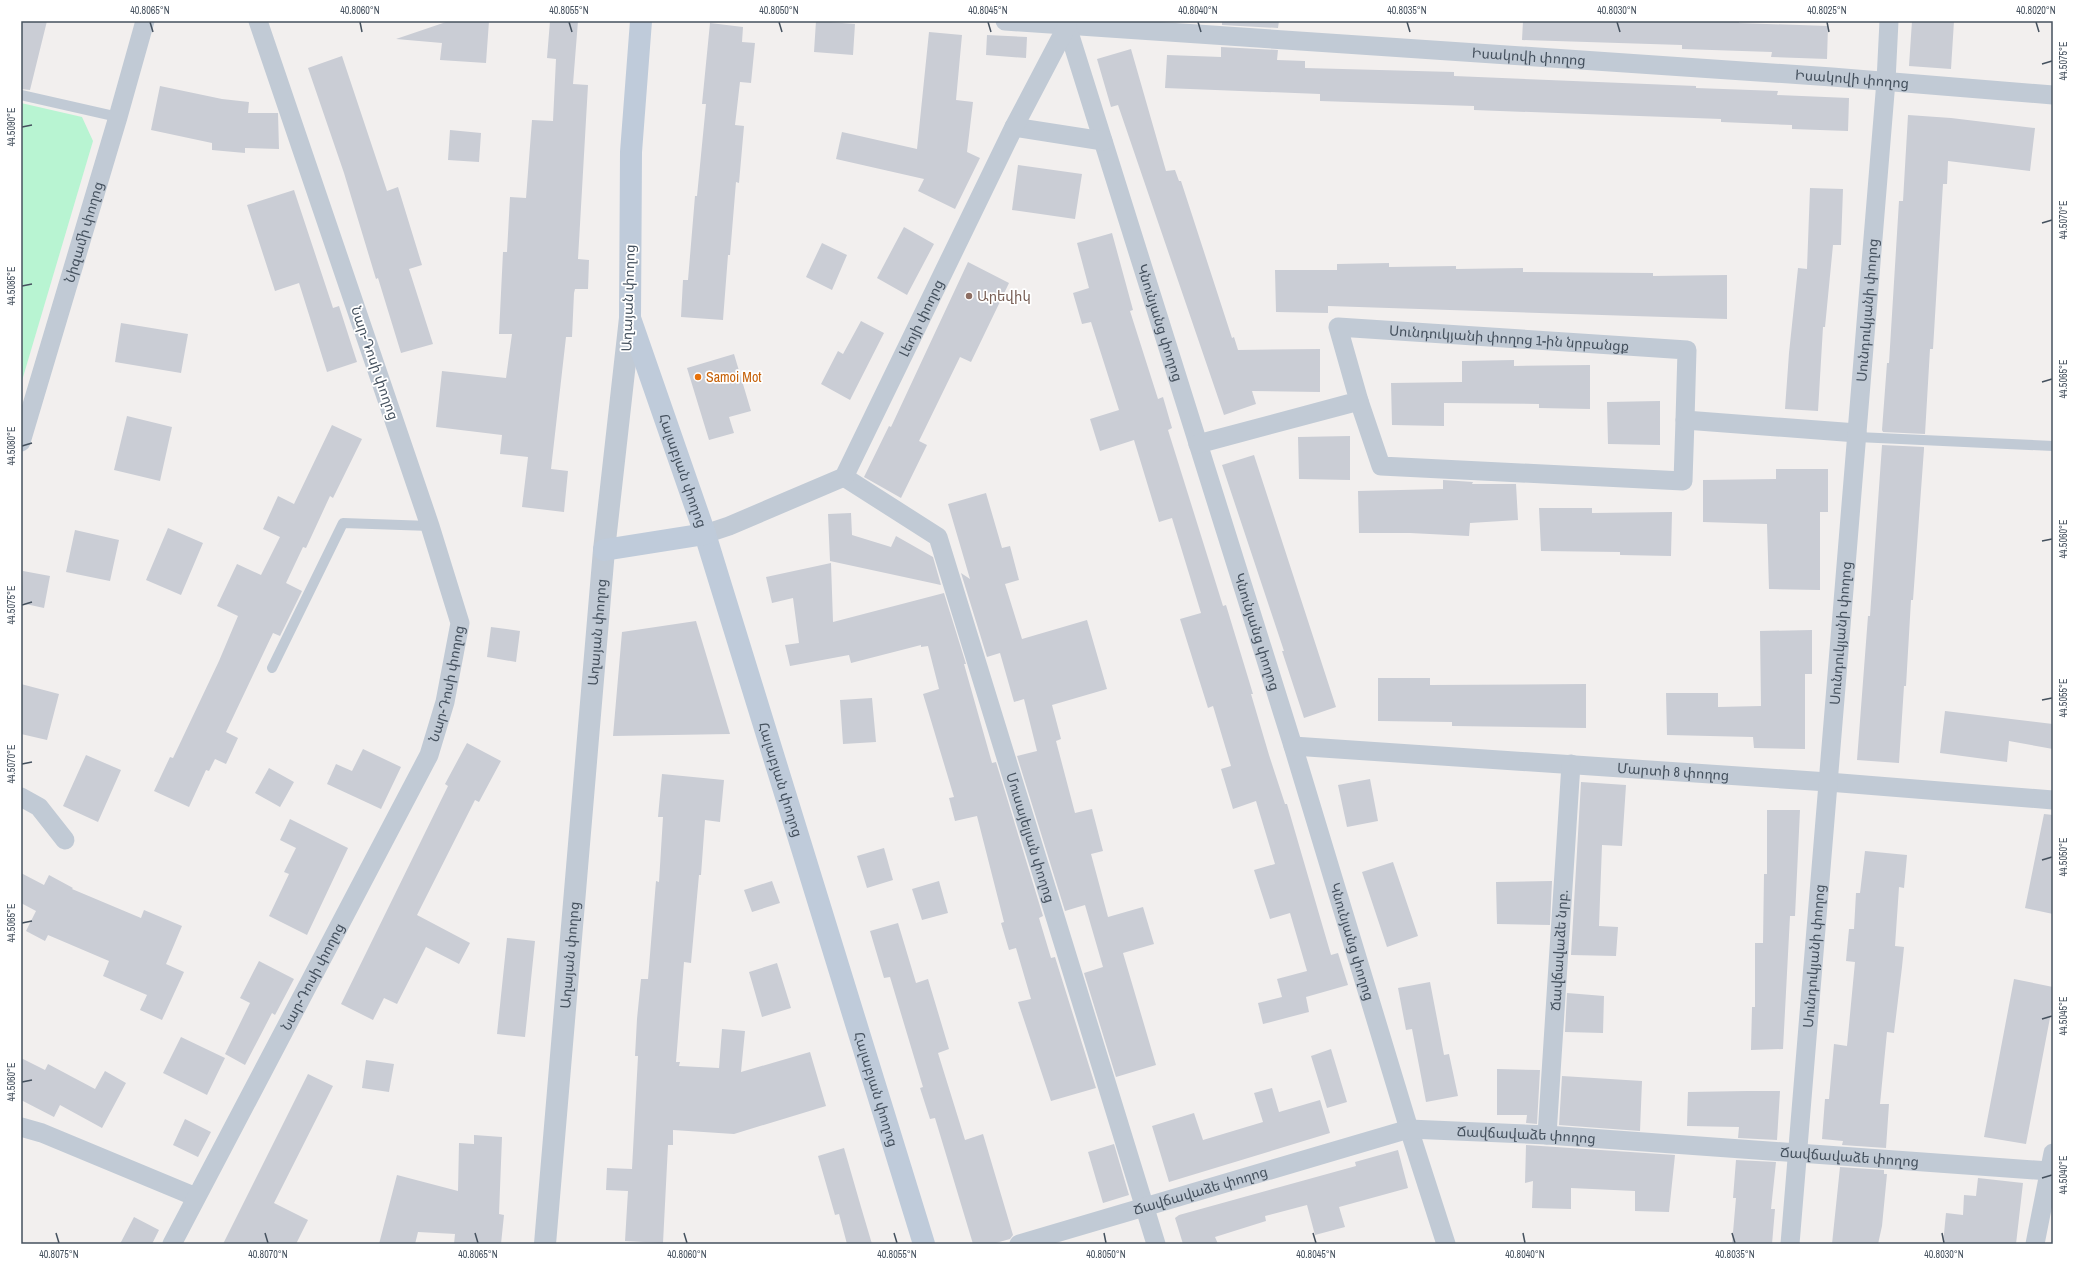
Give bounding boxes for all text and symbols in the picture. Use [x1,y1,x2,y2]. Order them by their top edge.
text: 40.8065°N [130,4,170,17]
text: 40.8060°N [340,4,380,17]
text: 40.8055°N [549,4,589,17]
text: 40.8050°N [759,4,799,17]
text: 40.8045°N [968,4,1008,17]
text: 40.8040°N [1178,4,1218,17]
text: 40.8035°N [1387,4,1427,17]
text: 40.8030°N [1597,4,1637,17]
text: 40.8025°N [1807,4,1847,17]
text: 40.8020°N [2016,4,2056,17]
text: 44.5075°E [2057,41,2070,81]
street label: Իսակովի փողոց [1471,44,1586,69]
street label: Իսակովի փողոց [1794,66,1910,92]
text: 44.5090°E [5,107,18,147]
street label: Նիզամի փողոց [60,179,107,285]
text: 44.5070°E [2057,200,2070,240]
street label: Սունդուկյանի փողոց [1852,238,1882,383]
street label: Աղայան փողոց [617,244,639,352]
street label: Կնունյանց փողոց [1133,262,1187,384]
text: 44.5085°E [5,266,18,306]
street label: Լեոյի փողոց [895,276,948,360]
place label: Արեվիկ [977,287,1031,305]
marker: Արեվիկ [964,291,974,301]
street label: Նար-Դոսի փողոց [347,304,403,422]
street label: Սունդուկյանի փողոց 1-ին նրբանցք [1388,321,1630,355]
text: 44.5065°E [2057,359,2070,399]
place label: Samoi Mot [706,368,762,386]
marker: Samoi Mot [693,372,703,382]
street label: Հալաբյան փողոց [655,411,711,530]
text: 44.5080°E [5,426,18,466]
text: 44.5060°E [2057,519,2070,559]
street label: Սունդուկյանի փողոց [1826,561,1855,706]
street label: Կնունյանց փողոց [1230,571,1284,693]
street label: Աղայան փողոց [583,578,611,686]
text: 44.5075°E [5,585,18,625]
street label: Նար-Դոսի փողոց [424,624,468,744]
text: 44.5055°E [2057,678,2070,718]
street label: Հալաբյան փողոց [755,720,807,839]
text: 44.5070°E [5,744,18,784]
street label: Մարտի 8 փողոց [1616,759,1730,784]
street label: Մուսայելյան փողոց [1002,770,1059,905]
text: 44.5050°E [2057,837,2070,877]
street label: Կնունյանց փողոց [1326,881,1379,1003]
street label: Սունդուկյանի փողոց [1799,883,1829,1028]
street label: Ճավճավաձե նրբ. [1546,889,1572,1012]
street label: Աղայան փողոց [556,901,583,1009]
text: 44.5065°E [5,903,18,943]
street label: Նար-Դոսի փողոց [277,920,348,1034]
text: 44.5045°E [2057,996,2070,1036]
street label: Հալաբյան փողոց [850,1029,902,1149]
text: 44.5060°E [5,1062,18,1102]
street label: Ճավճավաձե փողոց [1456,1122,1596,1147]
street label: Ճավճավաձե փողոց [1779,1143,1920,1171]
text: 44.5040°E [2057,1155,2070,1195]
street label: Ճավճավաձե փողոց [1131,1162,1270,1219]
text: 40.8075°N [39,1248,79,1261]
text: 40.8070°N [248,1248,288,1261]
text: 40.8065°N [458,1248,498,1261]
text: 40.8060°N [667,1248,707,1261]
text: 40.8055°N [877,1248,917,1261]
text: 40.8050°N [1086,1248,1126,1261]
text: 40.8045°N [1296,1248,1336,1261]
text: 40.8040°N [1505,1248,1545,1261]
text: 40.8035°N [1715,1248,1755,1261]
text: 40.8030°N [1924,1248,1964,1261]

